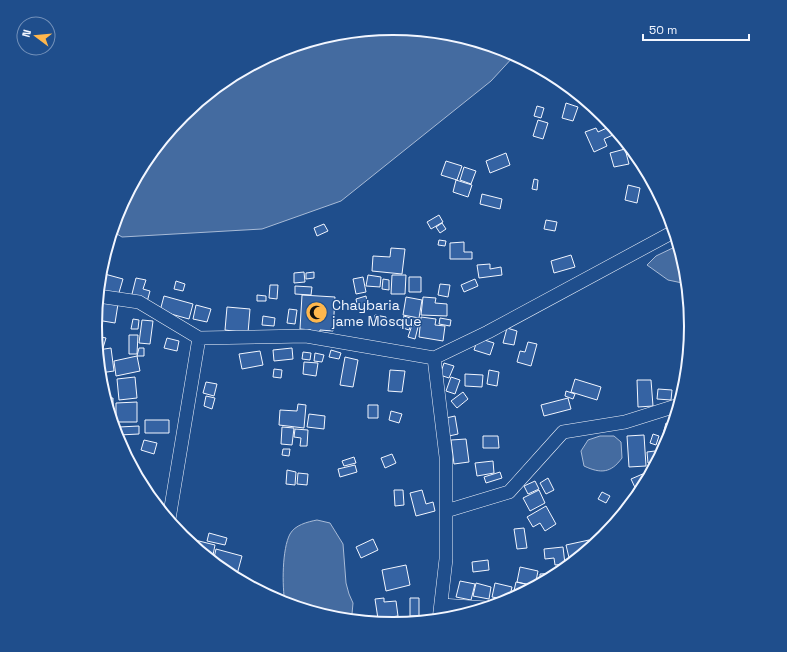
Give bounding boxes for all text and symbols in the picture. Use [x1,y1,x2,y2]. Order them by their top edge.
north arrow [16,16,56,56]
scale bar [643,16,749,42]
text: 50 m [649,22,677,38]
text: N [19,28,34,39]
place label: Chaybaria jame Mosque [331,296,421,330]
mosque icon: Chaybaria jame Mosque [304,300,330,326]

